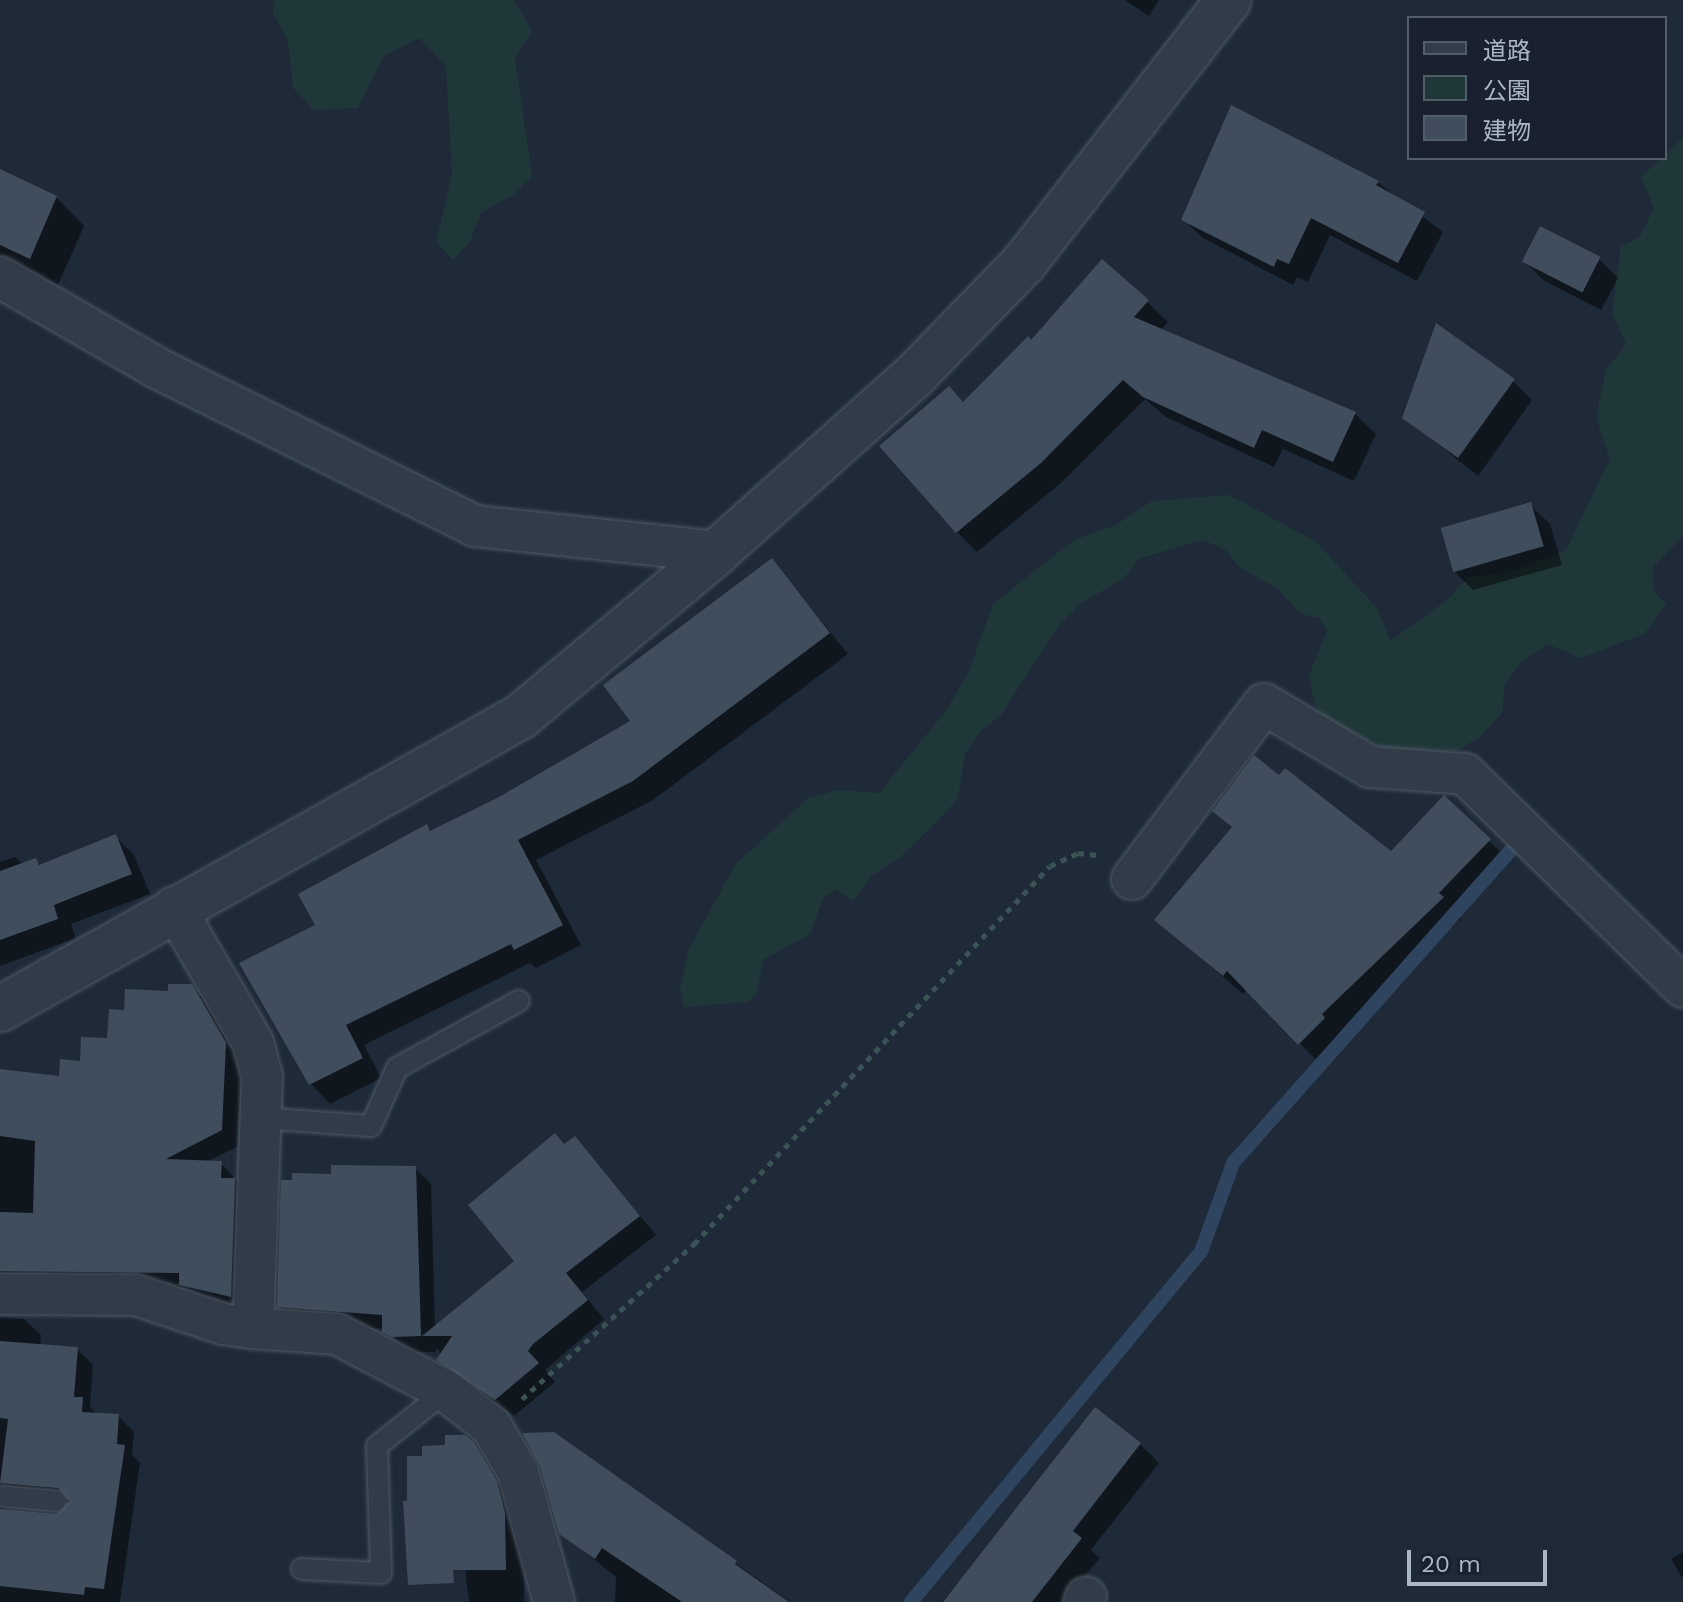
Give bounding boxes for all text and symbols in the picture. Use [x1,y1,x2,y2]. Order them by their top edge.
legend [1407,16,1667,160]
text: 道路 [1483,37,1531,65]
text: 公園 [1483,77,1531,105]
text: 建物 [1483,117,1531,145]
scale bar [1411,1534,1551,1584]
text: 20 m [1421,1550,1481,1578]

